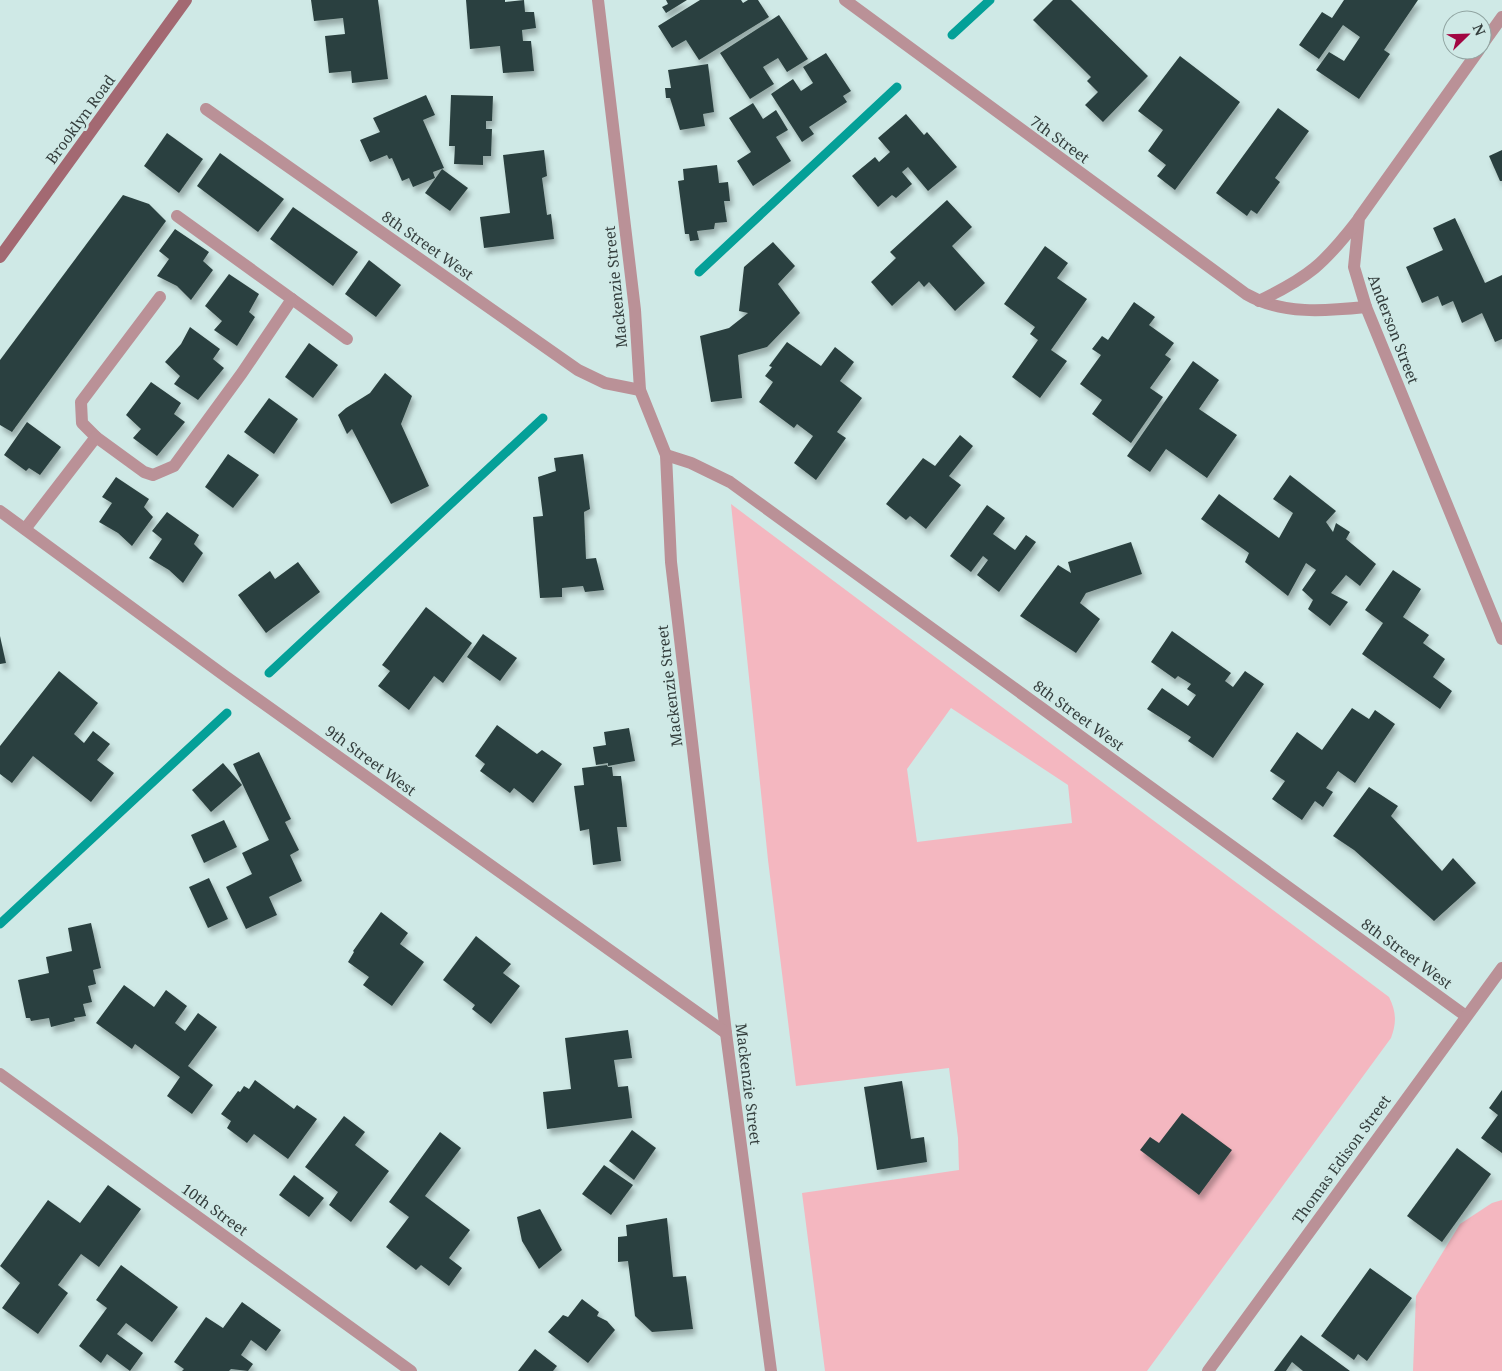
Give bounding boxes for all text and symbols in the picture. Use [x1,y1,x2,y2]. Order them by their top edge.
north arrow [1442,10,1492,60]
text: N [1469,21,1490,39]
street label: Brooklyn Road [41,70,119,168]
street label: 7th Street [1026,111,1094,167]
street label: 8th Street West [378,206,478,284]
street label: Mackenzie Street [599,225,631,349]
street label: Anderson Street [1364,272,1424,386]
street label: Mackenzie Street [652,624,686,748]
street label: 8th Street West [1030,675,1128,755]
street label: 9th Street West [322,720,420,800]
street label: 8th Street West [1358,913,1456,993]
street label: Mackenzie Street [732,1022,766,1146]
street label: Thomas Edison Street [1287,1090,1395,1228]
street label: 10th Street [178,1178,252,1240]

